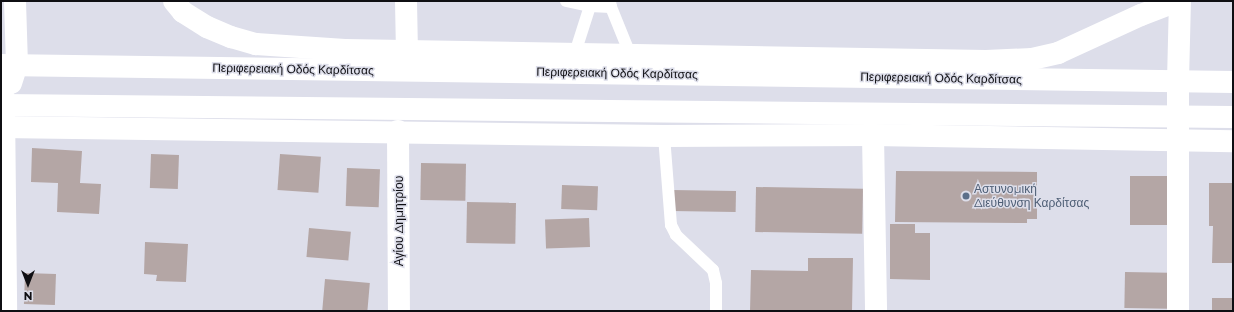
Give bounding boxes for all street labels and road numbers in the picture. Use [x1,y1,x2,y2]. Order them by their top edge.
street label: Περιφερειακή Οδός Καρδίτσας [212,60,374,78]
street label: Περιφερειακή Οδός Καρδίτσας [536,64,698,82]
street label: Περιφερειακή Οδός Καρδίτσας [860,69,1022,87]
street label: Αγίου Δημητρίου [392,176,406,266]

